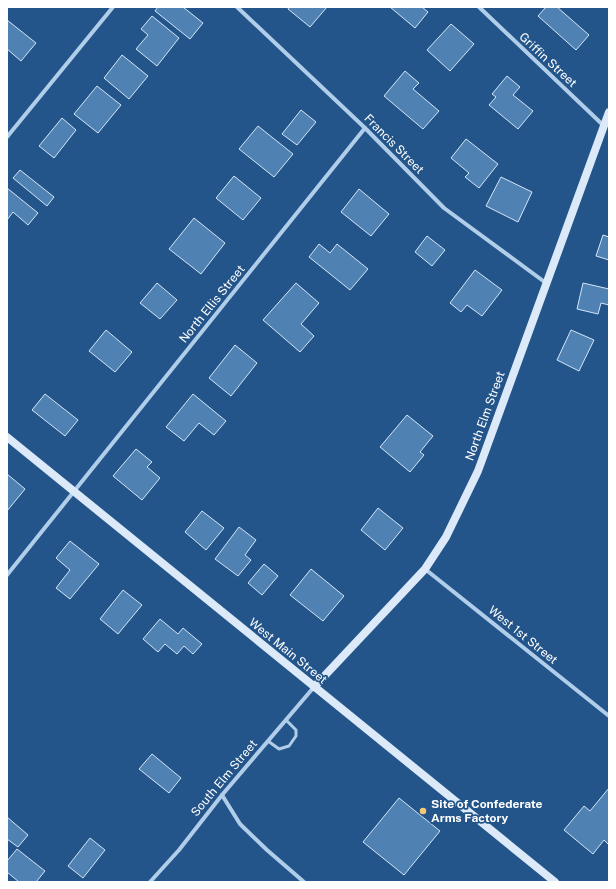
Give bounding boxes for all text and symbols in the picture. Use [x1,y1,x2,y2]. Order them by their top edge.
street label: Griffin Street [516,30,580,90]
street label: Francis Street [361,111,427,177]
street label: North Ellis Street [176,262,248,346]
street label: North Elm Street [462,369,508,463]
street label: West 1st Street [486,603,561,667]
street label: West Main Street [246,615,330,687]
street label: South Elm Street [188,737,260,819]
place label: Site of Confederate Arms Factory [431,797,543,825]
marker: Site of Confederate Arms Factory [418,806,428,816]

